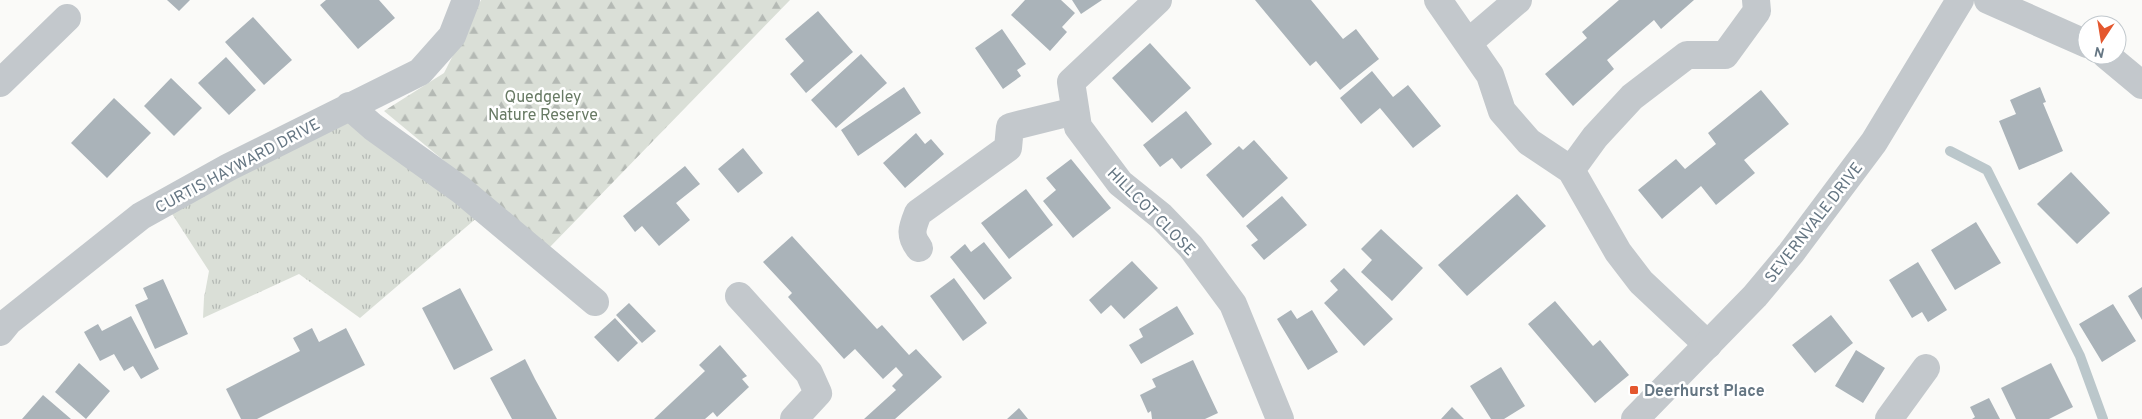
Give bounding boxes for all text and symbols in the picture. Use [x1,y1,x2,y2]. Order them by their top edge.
north arrow [2077,15,2127,65]
text: N [2093,42,2106,61]
park label: Quedgeley Nature Reserve [488,88,598,126]
street label: CURTIS HAYWARD DRIVE [152,115,324,219]
street label: SEVERNVALE DRIVE [1761,159,1868,288]
street label: HILLCOT CLOSE [1102,164,1199,261]
place label: Deerhurst Place [1644,382,1765,402]
marker: Deerhurst Place [1628,384,1640,396]

